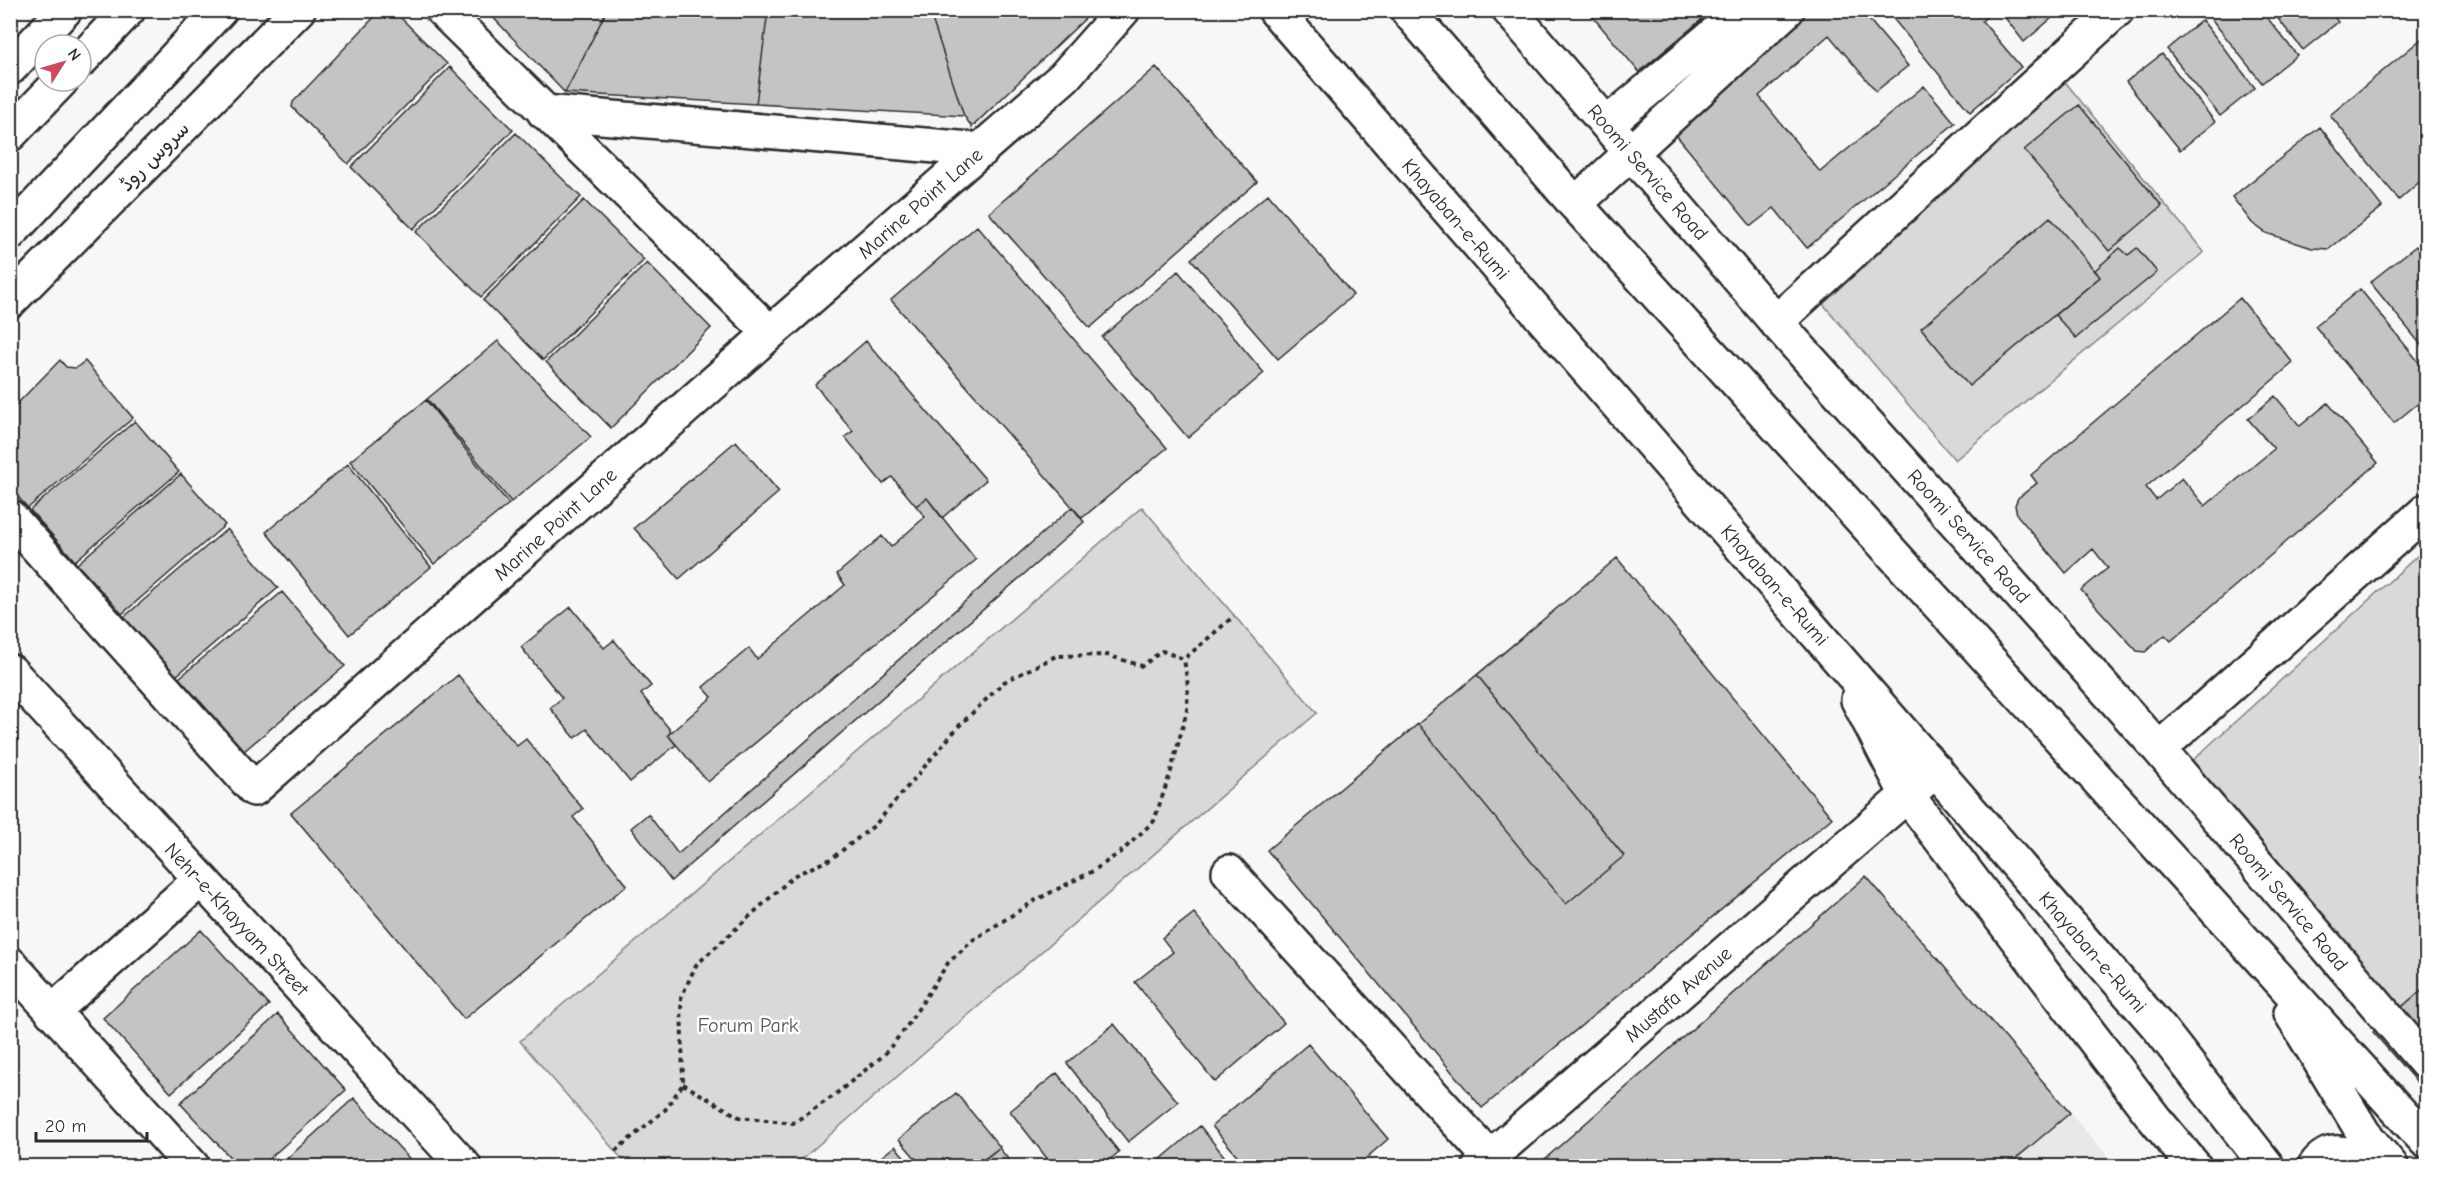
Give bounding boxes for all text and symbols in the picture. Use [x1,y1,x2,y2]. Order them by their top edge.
north arrow [33,33,93,93]
text: N [64,45,85,64]
street label: Roomi Service Road [1583,100,1713,245]
street label: سروس روڈ [115,117,194,196]
street label: Marine Point Lane [853,143,987,264]
street label: Khayaban-e-Rumi [1397,154,1514,284]
street label: Marine Point Lane [489,463,621,586]
street label: Roomi Service Road [1903,465,2035,608]
street label: Khayaban-e-Rumi [1716,520,1833,650]
street label: Roomi Service Road [2225,829,2353,976]
street label: Nehr-e-Khayyam Street [160,838,314,1001]
street label: Khayaban-e-Rumi [2034,887,2151,1017]
street label: Mustafa Avenue [1620,942,1736,1047]
park label: Forum Park [698,1014,799,1037]
scale bar [36,1105,147,1143]
text: 20 m [45,1116,86,1137]

